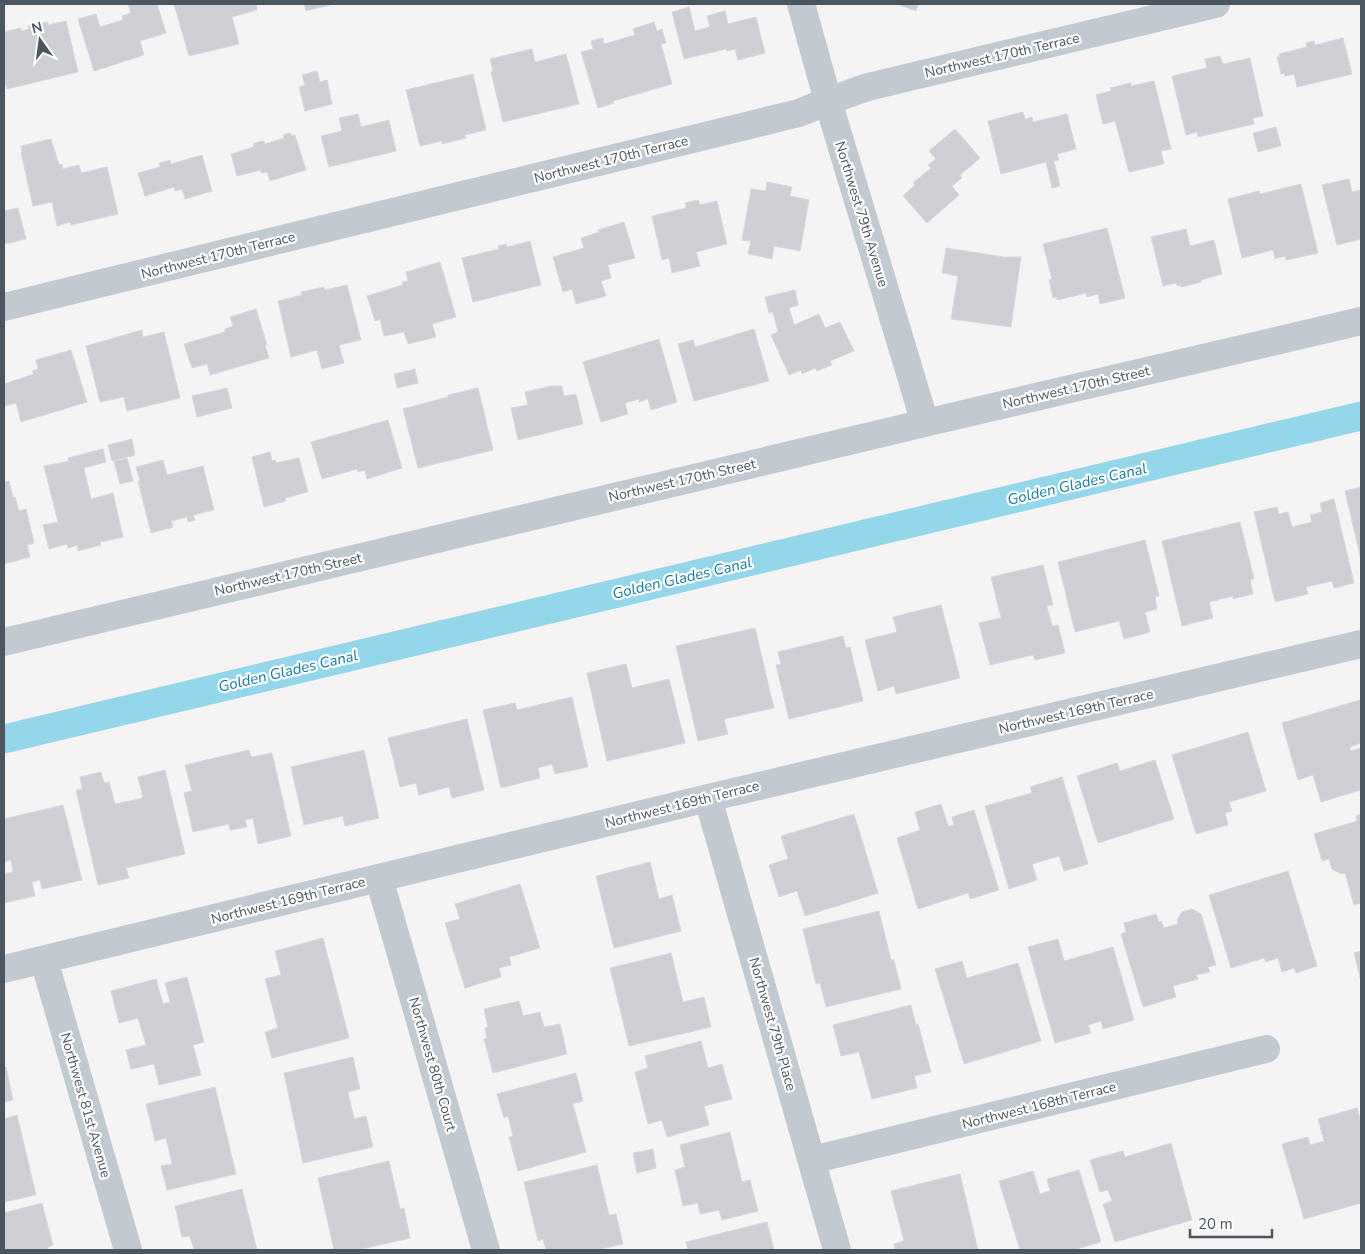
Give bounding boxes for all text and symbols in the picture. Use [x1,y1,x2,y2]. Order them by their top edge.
north arrow [15,15,65,65]
text: N [30,17,44,38]
street label: Northwest 170th Terrace [923,28,1081,83]
street label: Northwest 170th Terrace [532,131,690,188]
street label: Northwest 79th Avenue [830,139,893,289]
street label: Northwest 170th Terrace [139,227,297,284]
street label: Northwest 170th Street [1001,361,1152,414]
street label: Northwest 170th Street [607,454,758,507]
water label: Golden Glades Canal [1005,458,1149,510]
street label: Northwest 170th Street [213,548,364,601]
water label: Golden Glades Canal [610,552,754,604]
water label: Golden Glades Canal [216,645,360,697]
street label: Northwest 169th Terrace [997,684,1155,739]
street label: Northwest 169th Terrace [603,776,761,833]
street label: Northwest 169th Terrace [209,872,367,929]
street label: Northwest 79th Place [744,955,801,1093]
street label: Northwest 80th Court [404,995,461,1134]
street label: Northwest 81st Avenue [56,1030,115,1180]
street label: Northwest 168th Terrace [960,1077,1118,1134]
scale bar [1190,1206,1272,1238]
text: 20 m [1198,1214,1233,1234]

